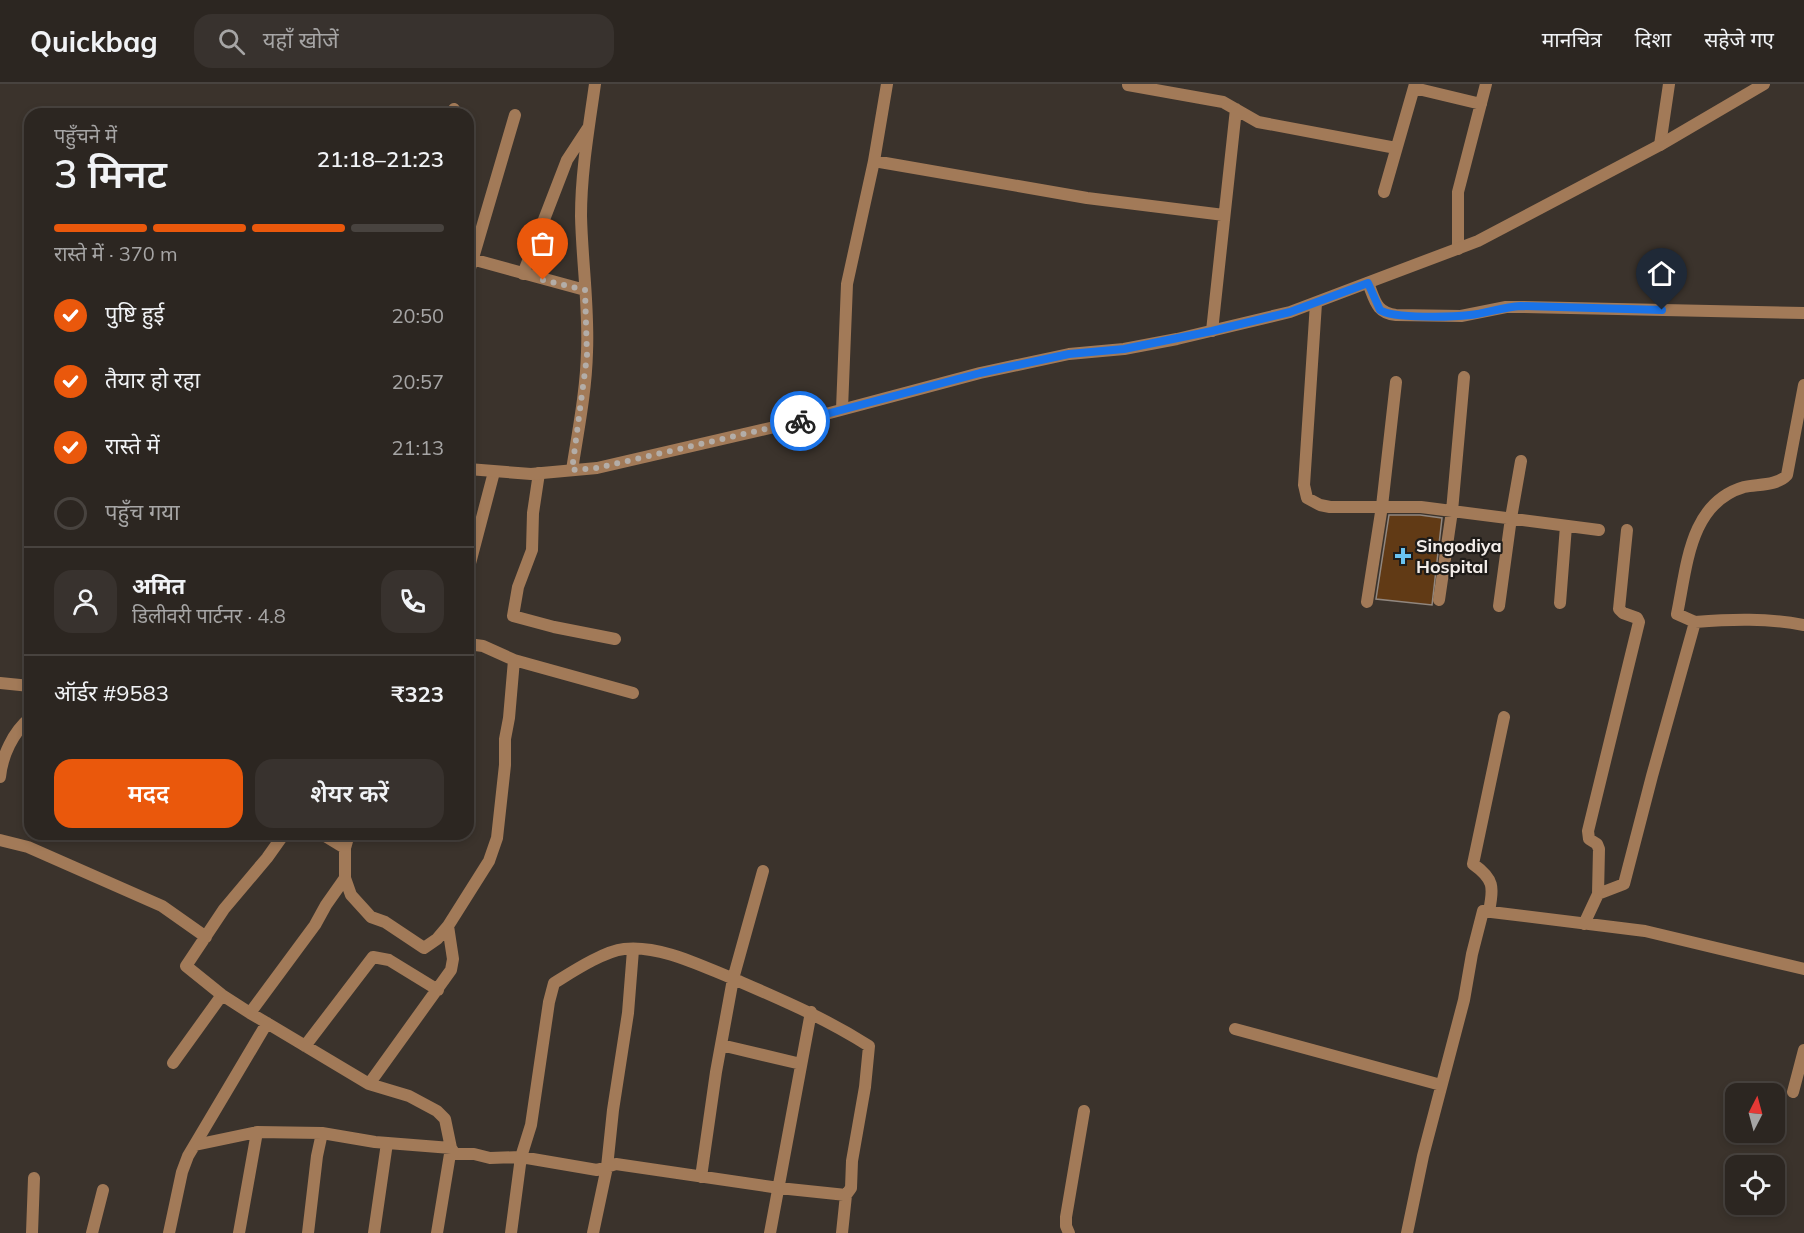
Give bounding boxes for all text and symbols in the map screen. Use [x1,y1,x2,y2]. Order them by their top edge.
search box [194,14,614,68]
text: Quickbag [30,24,158,59]
icon: search [215,25,248,58]
text: यहाँ खोजें [263,26,339,54]
text: मानचित्र [1542,26,1602,52]
text: दिशा [1635,26,1671,52]
text: सहेजे गए [1704,26,1774,52]
text: पहुँचने में [54,123,117,148]
text: 21:18–21:23 [317,145,444,173]
text: 3 मिनट [54,149,167,198]
pin [517,218,568,280]
icon: bag [526,227,559,260]
text: रास्ते में · 370 m [54,241,178,266]
pin [1636,248,1687,310]
icon: home [1645,257,1678,290]
icon: check [54,299,87,332]
text: पुष्टि हुई [105,300,164,328]
text: 20:50 [391,303,444,328]
icon: check [54,365,87,398]
text: तैयार हो रहा [105,366,200,394]
text: 20:57 [391,369,444,394]
courier [770,391,830,451]
icon: bike [784,405,817,438]
icon: check [54,431,87,464]
text: रास्ते में [105,432,160,460]
text: 21:13 [391,435,444,460]
text: पहुँच गया [105,498,180,526]
place label: Singodiya Hospital [1416,534,1502,578]
marker: Singodiya Hospital [1394,547,1412,565]
button: person [54,570,117,633]
button: phone [381,570,444,633]
text: अमित [132,572,185,600]
text: डिलीवरी पार्टनर · 4.8 [132,603,286,628]
text: ऑर्डर #9583 [54,679,169,707]
text: ₹323 [391,680,444,708]
button: मदद [54,759,243,828]
button: शेयर करें [255,759,444,828]
north arrow [1725,1083,1785,1143]
map controls [1725,1083,1785,1215]
button: locate [1725,1155,1785,1215]

